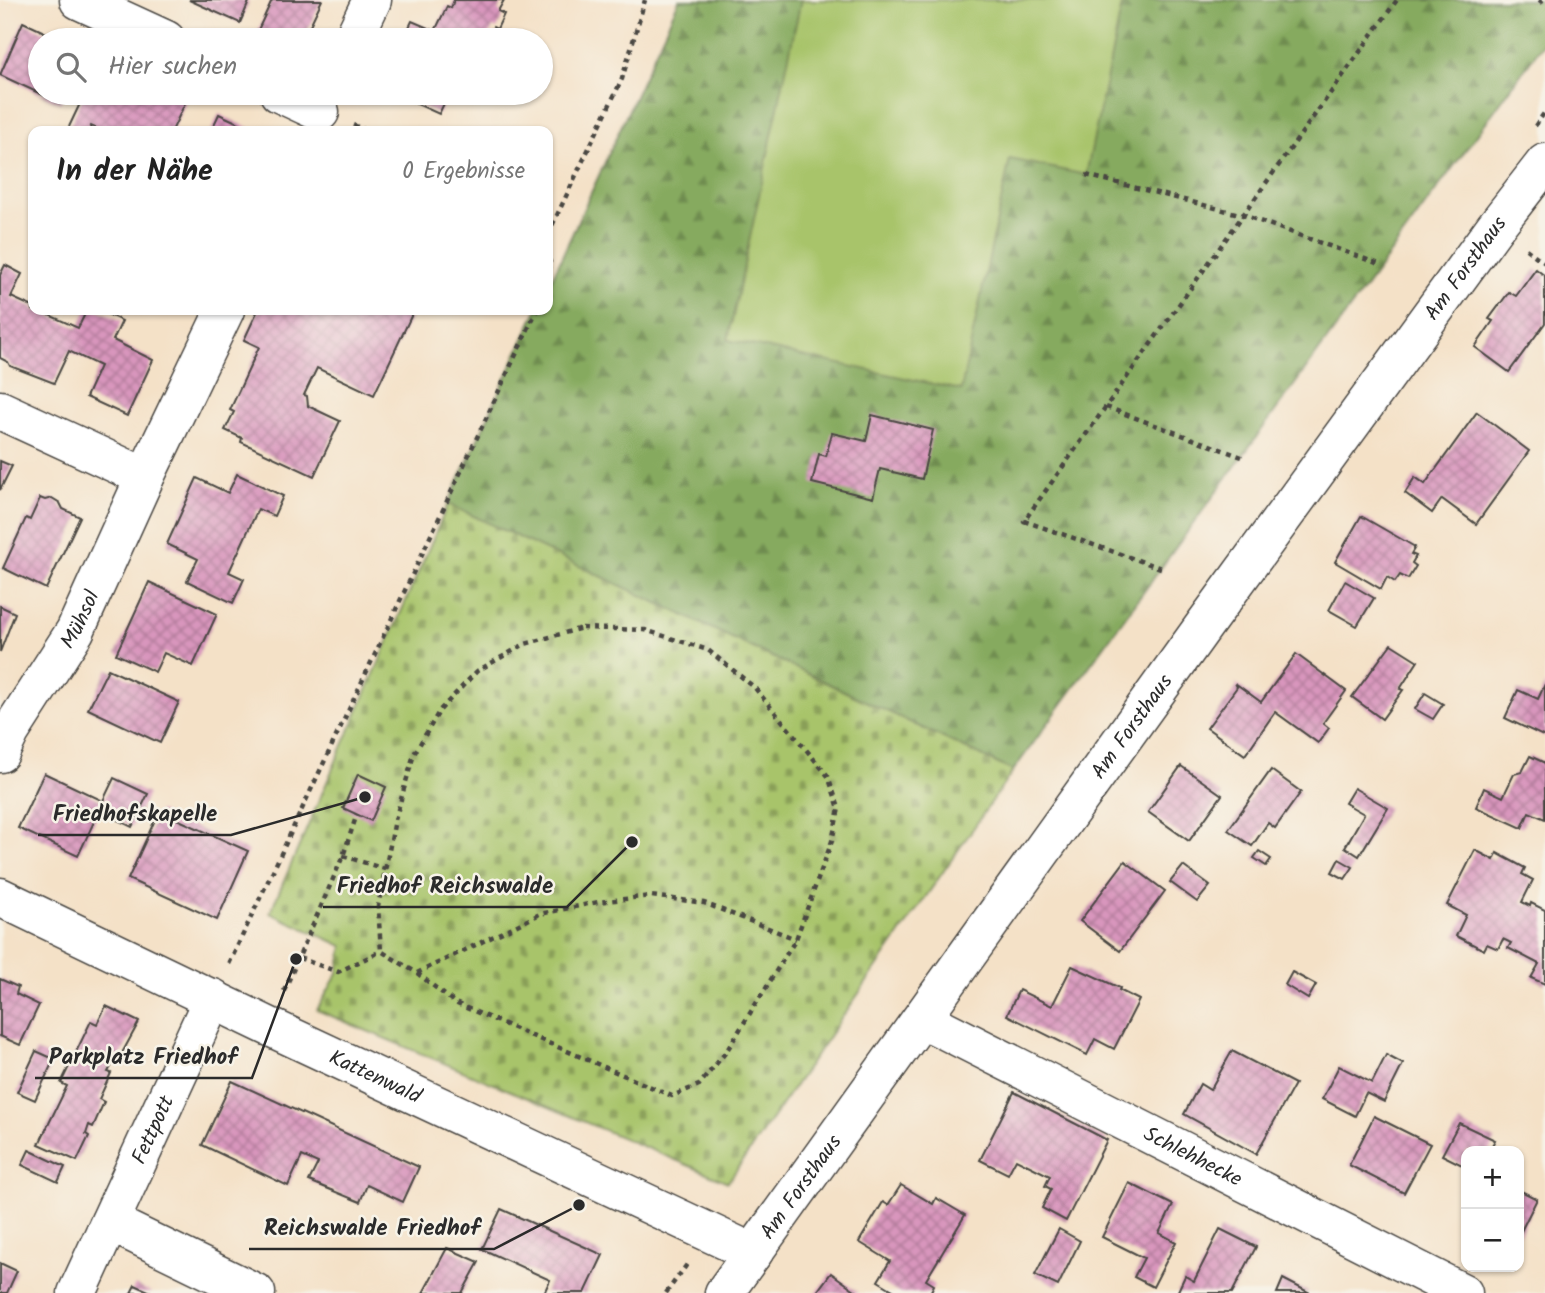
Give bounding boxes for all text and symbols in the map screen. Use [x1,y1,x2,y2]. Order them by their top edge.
search box [28,28,553,105]
text: Hier suchen [108,46,237,88]
icon: search [52,48,90,86]
text: In der Nähe [56,148,213,196]
text: 0 Ergebnisse [402,154,525,190]
street label: Am Forsthaus [1417,209,1516,328]
street label: Mühsol [53,585,109,656]
street label: Am Forsthaus [1083,668,1182,787]
callout: Friedhofskapelle [38,791,231,835]
text: Friedhofskapelle [53,797,217,833]
callout: Friedhof Reichswalde [323,863,567,907]
text: Friedhof Reichswalde [337,869,553,905]
callout: Parkplatz Friedhof [35,1034,252,1078]
text: Parkplatz Friedhof [49,1040,239,1076]
street label: Kattenwald [323,1042,427,1114]
street label: Fettpott [124,1090,184,1170]
street label: Schlehhecke [1137,1119,1248,1197]
street label: Am Forsthaus [752,1128,851,1247]
map controls [1461,1146,1524,1272]
button: + [1461,1146,1524,1209]
callout: Reichswalde Friedhof [249,1205,494,1249]
button: − [1461,1209,1524,1272]
text: Reichswalde Friedhof [264,1211,482,1247]

